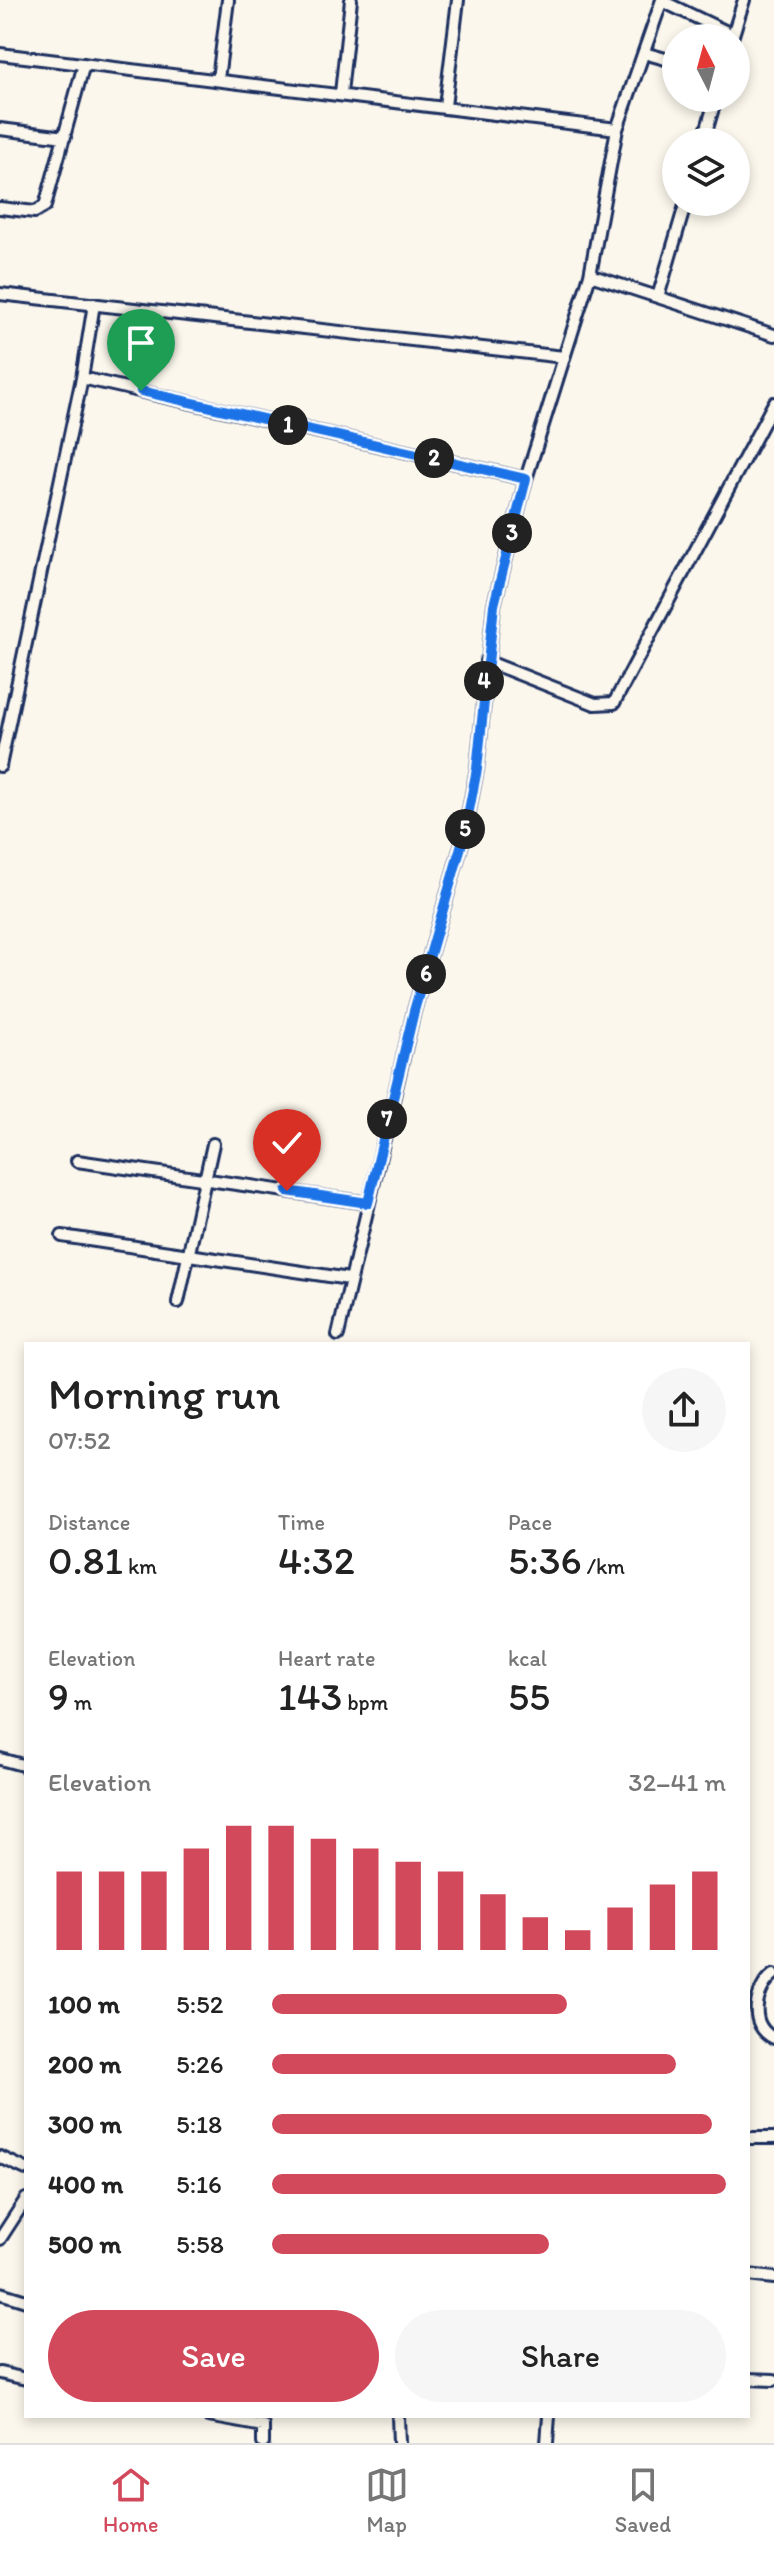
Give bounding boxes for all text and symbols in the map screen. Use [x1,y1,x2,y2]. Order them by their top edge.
north arrow [662,24,750,112]
map controls [662,24,750,216]
button: layers [662,128,750,216]
pin [107,309,175,391]
icon: arrive [119,321,163,365]
pin: 1 [268,405,308,445]
text: 1 [283,411,293,438]
pin: 2 [414,438,454,478]
text: 2 [428,444,440,471]
pin: 3 [492,513,532,553]
text: 3 [506,519,518,546]
pin: 4 [464,661,504,701]
text: 4 [477,667,491,694]
pin: 5 [445,809,485,849]
text: 5 [459,815,471,842]
pin: 6 [406,954,446,994]
text: 6 [420,960,432,987]
pin: 7 [367,1099,407,1139]
text: 7 [382,1105,392,1132]
pin [253,1109,321,1191]
icon: check [265,1121,309,1165]
text: Morning run [48,1367,281,1420]
button: share [642,1368,726,1452]
text: 07:52 [48,1424,111,1456]
text: Distance [48,1509,130,1536]
text: Time [278,1509,325,1536]
text: Pace [508,1509,552,1536]
text: 0.81 [48,1536,123,1584]
text: 4:32 [278,1536,355,1584]
text: 5:36 [508,1536,582,1584]
text: km [123,1553,157,1580]
text: /km [582,1553,625,1580]
text: Elevation [48,1645,135,1672]
text: Heart rate [278,1645,375,1672]
text: kcal [508,1645,547,1672]
text: 9 [48,1672,69,1720]
text: 143 [278,1672,342,1720]
text: 55 [508,1672,550,1720]
text: m [69,1689,92,1716]
text: bpm [342,1689,388,1716]
text: Elevation [48,1766,151,1798]
text: 32–41 m [628,1766,726,1798]
text: 100 m [48,1988,120,2020]
text: 5:52 [176,1988,223,2020]
text: 200 m [48,2048,121,2080]
text: 5:26 [176,2048,223,2080]
text: 300 m [48,2108,122,2140]
text: 5:18 [176,2108,222,2140]
text: 400 m [48,2168,123,2200]
text: 5:16 [176,2168,222,2200]
text: 500 m [48,2228,121,2260]
text: 5:58 [176,2228,224,2260]
button: Save [48,2310,379,2402]
button: Share [395,2310,726,2402]
tab: Home [103,2463,159,2538]
tab: Map [365,2463,409,2538]
tab: Saved [615,2463,671,2538]

